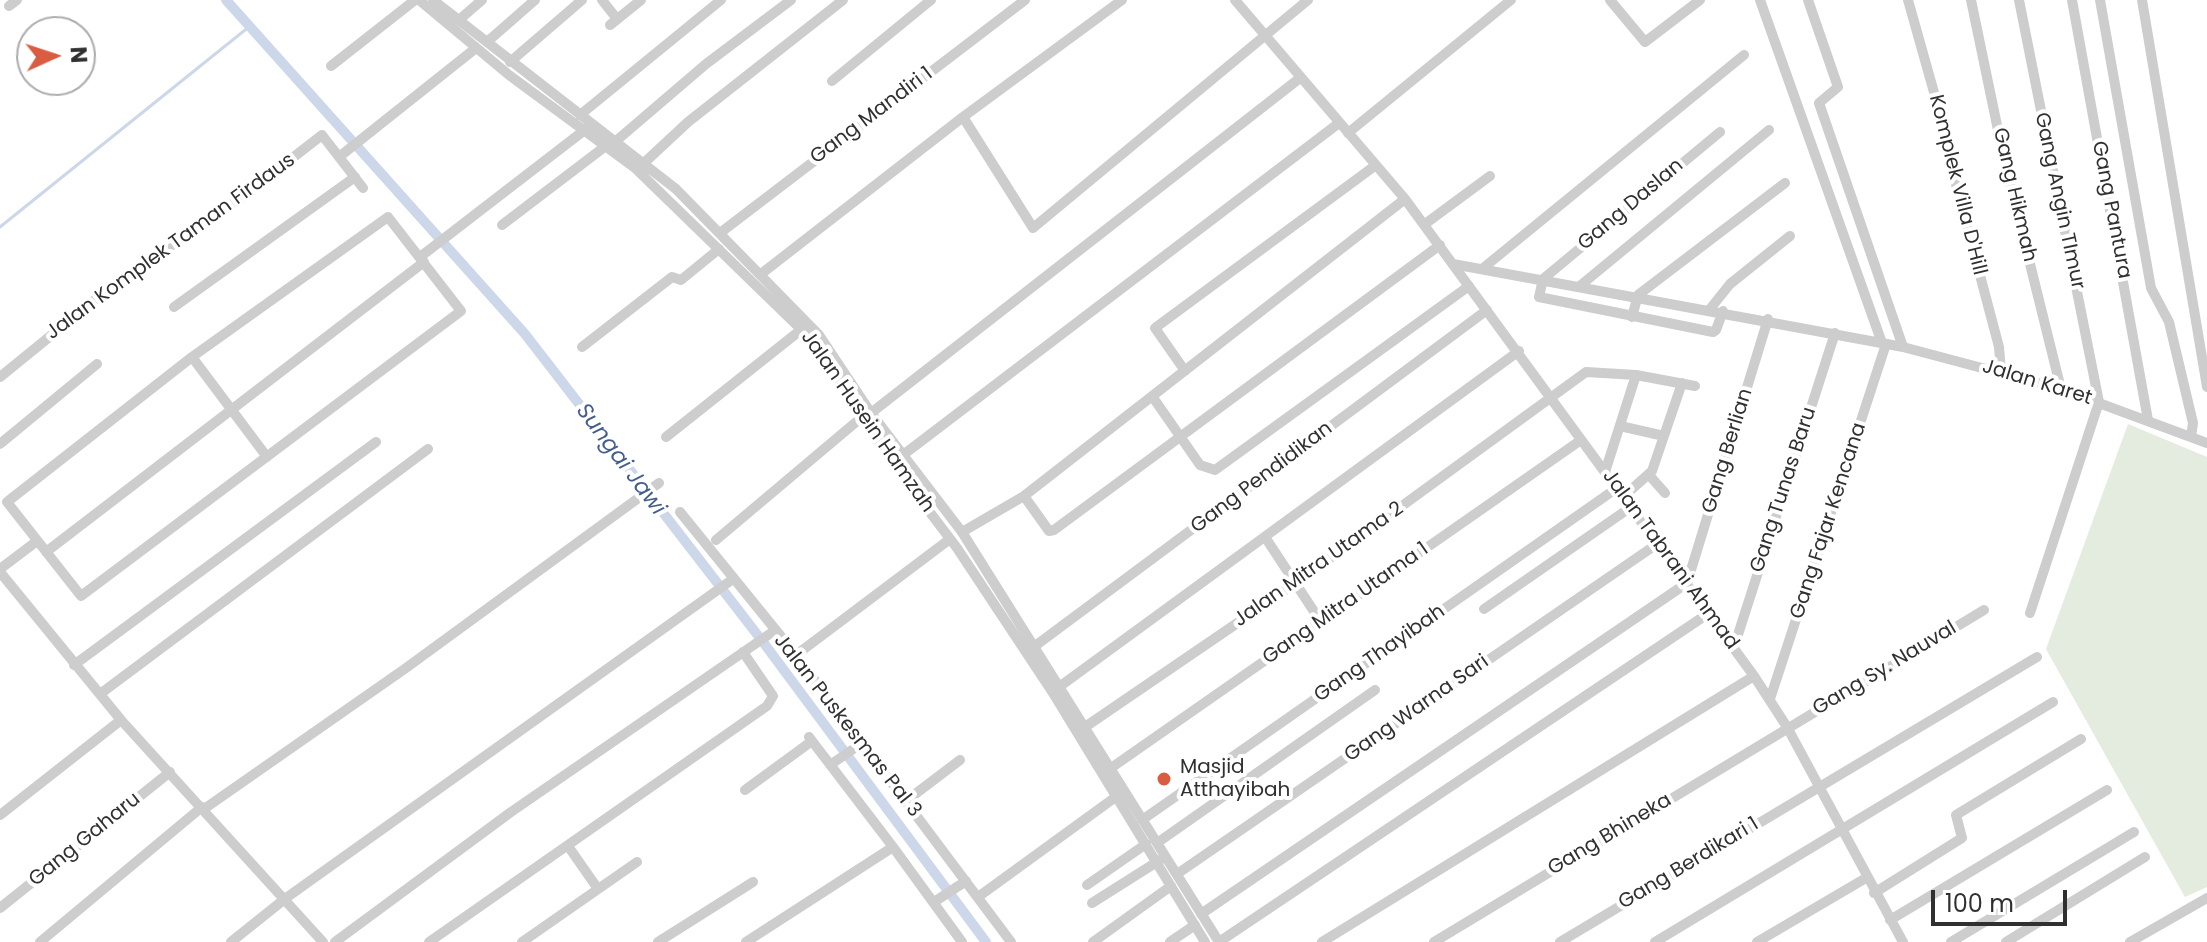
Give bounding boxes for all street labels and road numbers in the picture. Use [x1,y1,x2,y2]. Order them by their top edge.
street label: Gang Mandiri 1 [806,62,938,170]
street label: Komplek Villa D'Hill [1923,92,1991,278]
street label: Gang Angin TImur [2029,110,2089,292]
street label: Gang Hikmah [1987,126,2041,264]
street label: Gang Pantura [2086,139,2136,281]
street label: Jalan Komplek Taman Firdaus [42,149,300,345]
street label: Gang Daslan [1573,154,1689,256]
street label: Jalan Husein Hamzah [795,326,939,518]
street label: Jalan Karet [1979,355,2095,411]
street label: Gang Berlian [1698,386,1758,516]
street label: Gang Tunas Baru [1746,404,1822,576]
street label: Gang Pendidikan [1186,417,1338,539]
street label: Gang Fajar Kencana [1786,420,1872,622]
street label: Jalan Tabrani Ahmad [1597,465,1743,655]
street label: Jalan Mitra Utama 2 [1230,497,1408,633]
street label: Gang Mitra Utama 1 [1259,538,1433,670]
street label: Gang Thayibah [1310,600,1450,708]
street label: Gang Sy. Nauval [1809,617,1961,721]
street label: Jalan Puskesmas Pal 3 [768,630,926,822]
street label: Gang Warna Sari [1340,650,1494,768]
street label: Gang Gaharu [24,788,146,892]
street label: Gang Bhineka [1544,789,1676,881]
street label: Gang Berdikari 1 [1615,813,1763,915]

